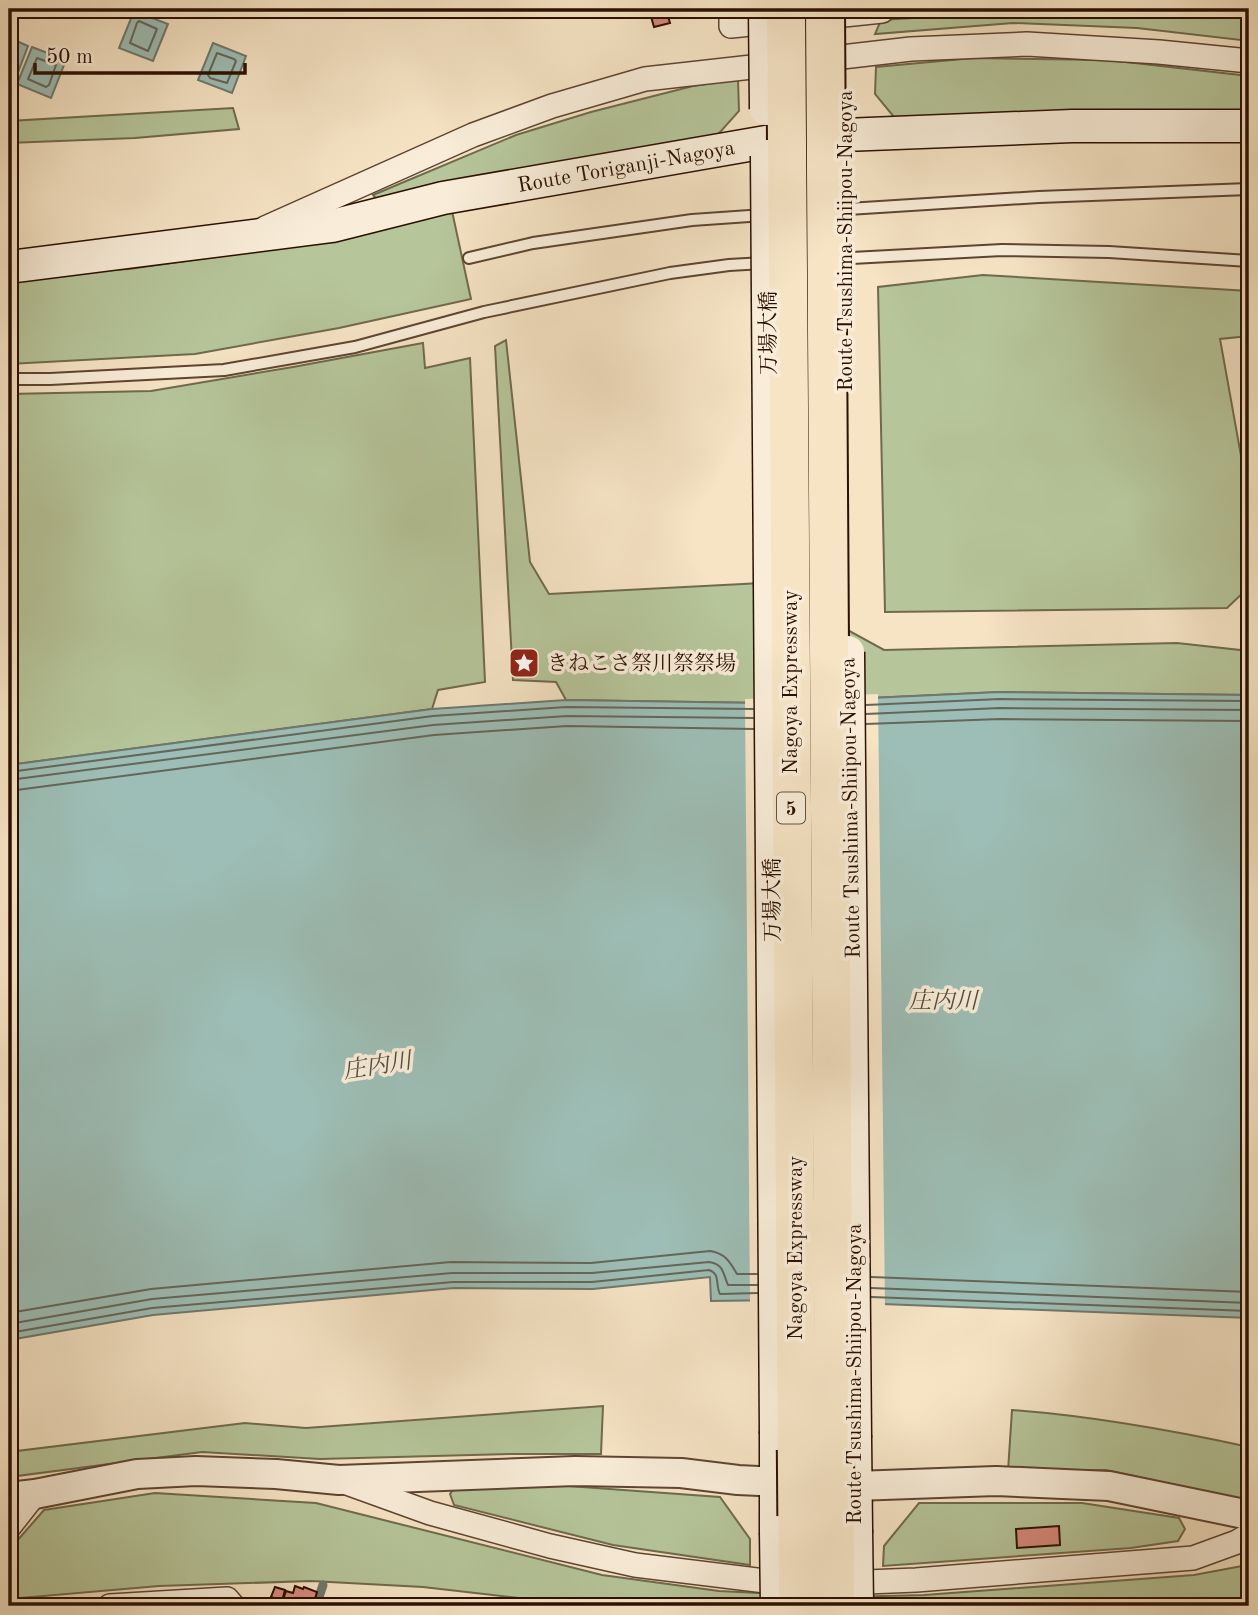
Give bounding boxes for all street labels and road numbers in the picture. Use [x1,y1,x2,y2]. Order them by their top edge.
street label: Route Tsushima-Shiipou-Nagoya [836,90,857,392]
street label: Route Toriganji-Nagoya [516,138,736,197]
street label: 万場大橋 [757,291,780,375]
street label: Nagoya Expressway [781,590,802,774]
street label: Route Tsushima-Shiipou-Nagoya [838,657,865,959]
road number: 5 [777,792,805,824]
street label: 万場大橋 [761,858,784,942]
street label: Nagoya Expressway [786,1156,807,1340]
street label: Route Tsushima-Shiipou-Nagoya [845,1223,866,1525]

